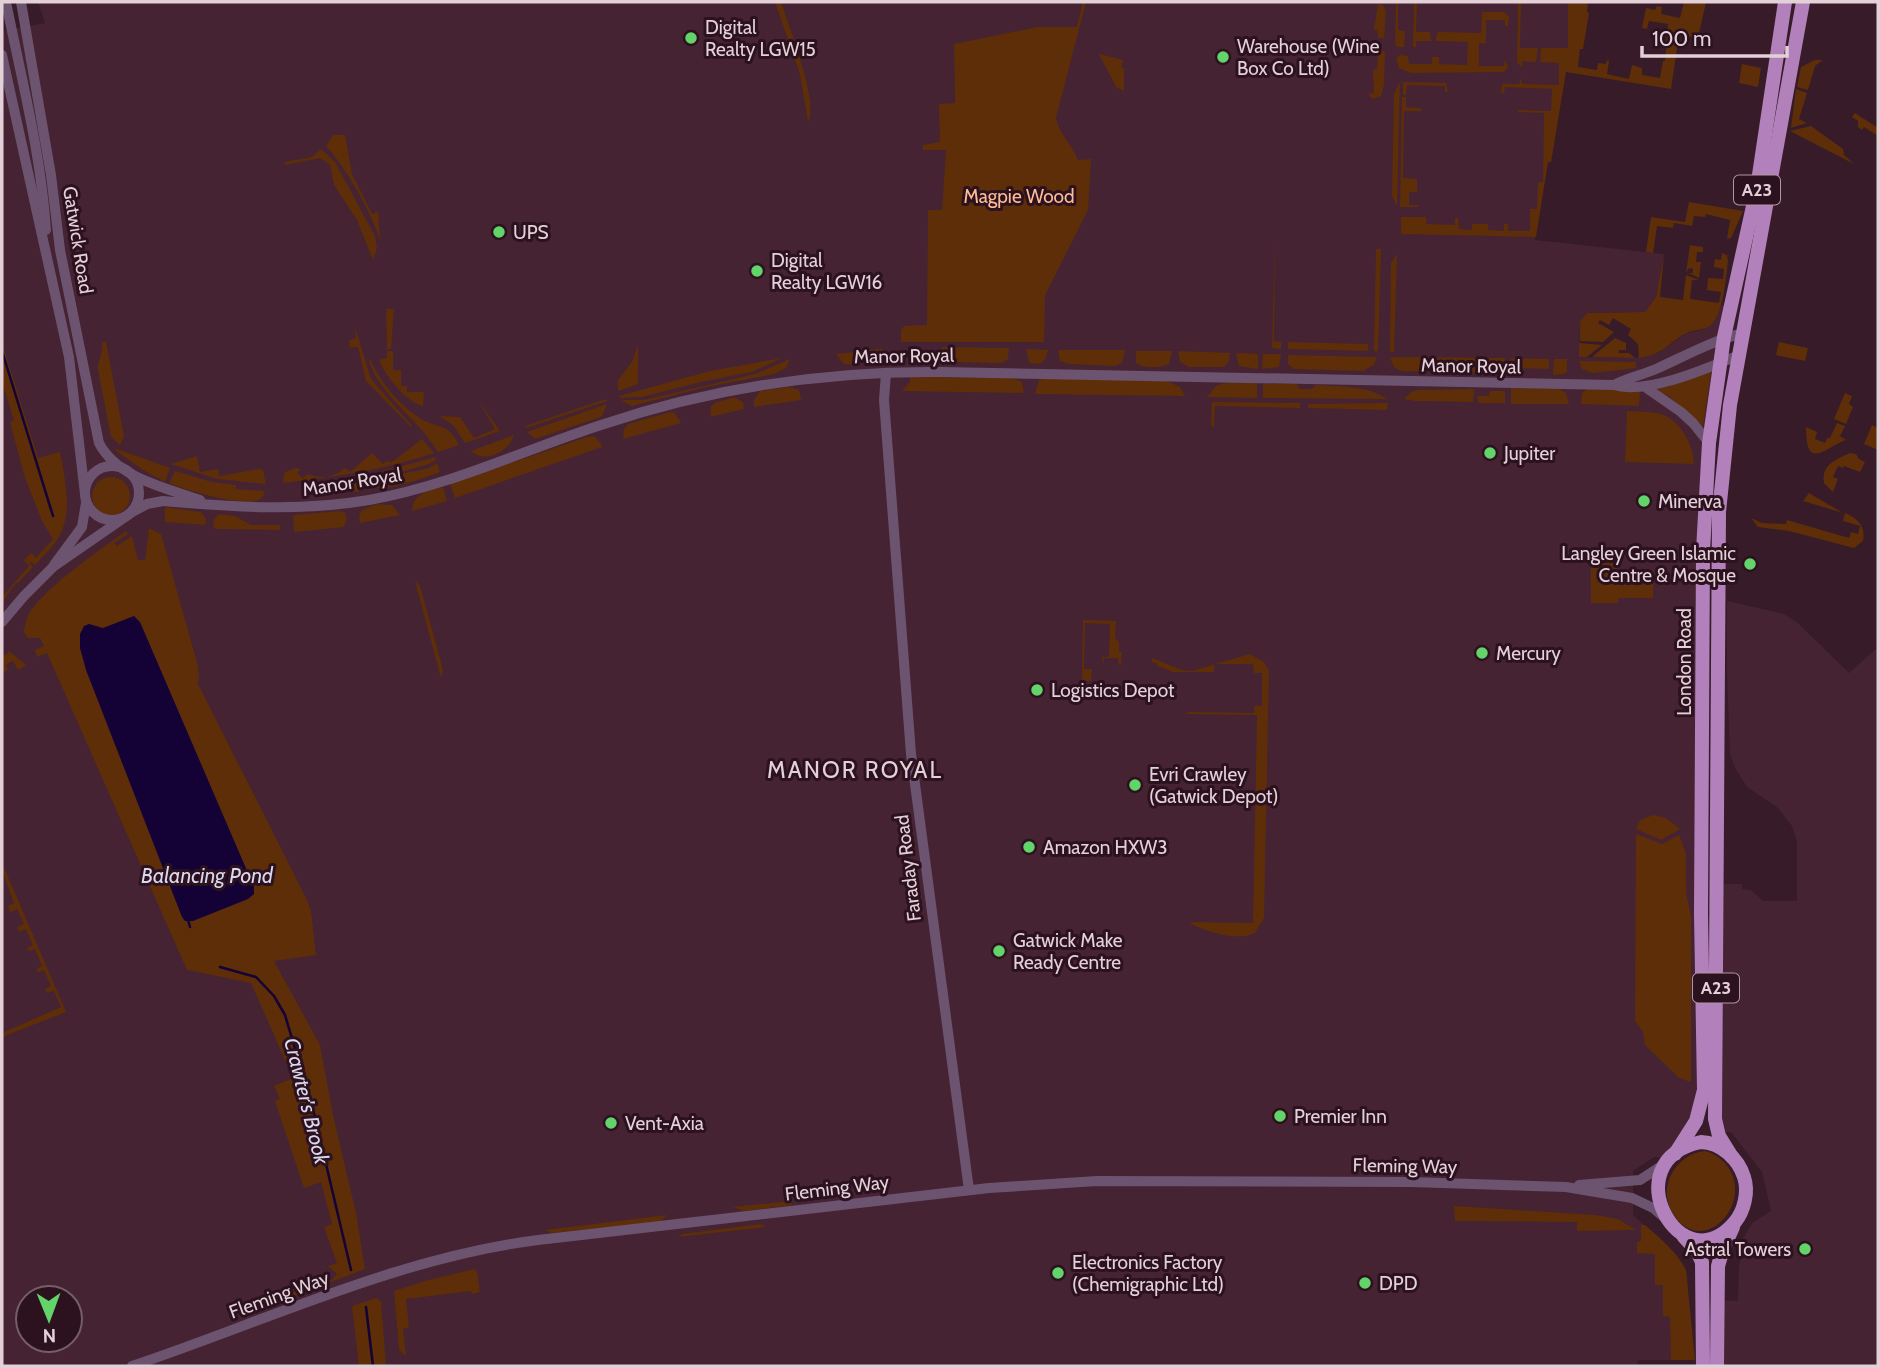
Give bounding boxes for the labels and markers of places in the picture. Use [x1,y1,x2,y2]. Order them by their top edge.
place label: Digital Realty LGW15 [705,16,816,61]
marker: Digital Realty LGW15 [683,30,699,46]
place label: Warehouse (Wine Box Co Ltd) [1237,35,1380,80]
marker: Warehouse (Wine Box Co Ltd) [1215,49,1231,65]
place label: UPS [513,221,549,244]
marker: UPS [491,224,507,240]
place label: Digital Realty LGW16 [771,249,882,294]
marker: Digital Realty LGW16 [749,263,765,279]
place label: Jupiter [1503,442,1555,465]
marker: Jupiter [1482,445,1498,461]
place label: Minerva [1658,490,1722,513]
marker: Minerva [1636,493,1652,509]
place label: Langley Green Islamic Centre & Mosque [1561,542,1736,587]
marker: Langley Green Islamic Centre & Mosque [1742,556,1758,572]
place label: Mercury [1496,642,1561,665]
marker: Mercury [1474,645,1490,661]
place label: Logistics Depot [1051,679,1175,702]
marker: Logistics Depot [1029,682,1045,698]
place label: Evri Crawley (Gatwick Depot) [1149,763,1278,808]
marker: Evri Crawley (Gatwick Depot) [1127,777,1143,793]
place label: Amazon HXW3 [1043,836,1168,859]
marker: Amazon HXW3 [1021,839,1037,855]
place label: Gatwick Make Ready Centre [1013,929,1123,974]
marker: Gatwick Make Ready Centre [991,943,1007,959]
place label: Premier Inn [1294,1105,1387,1128]
marker: Premier Inn [1272,1108,1288,1124]
place label: Vent-Axia [625,1112,704,1135]
marker: Vent-Axia [603,1115,619,1131]
place label: Astral Towers [1685,1238,1791,1261]
marker: Astral Towers [1797,1241,1813,1257]
place label: Electronics Factory (Chemigraphic Ltd) [1072,1251,1224,1296]
marker: Electronics Factory (Chemigraphic Ltd) [1050,1265,1066,1281]
place label: DPD [1379,1272,1418,1295]
marker: DPD [1357,1275,1373,1291]

